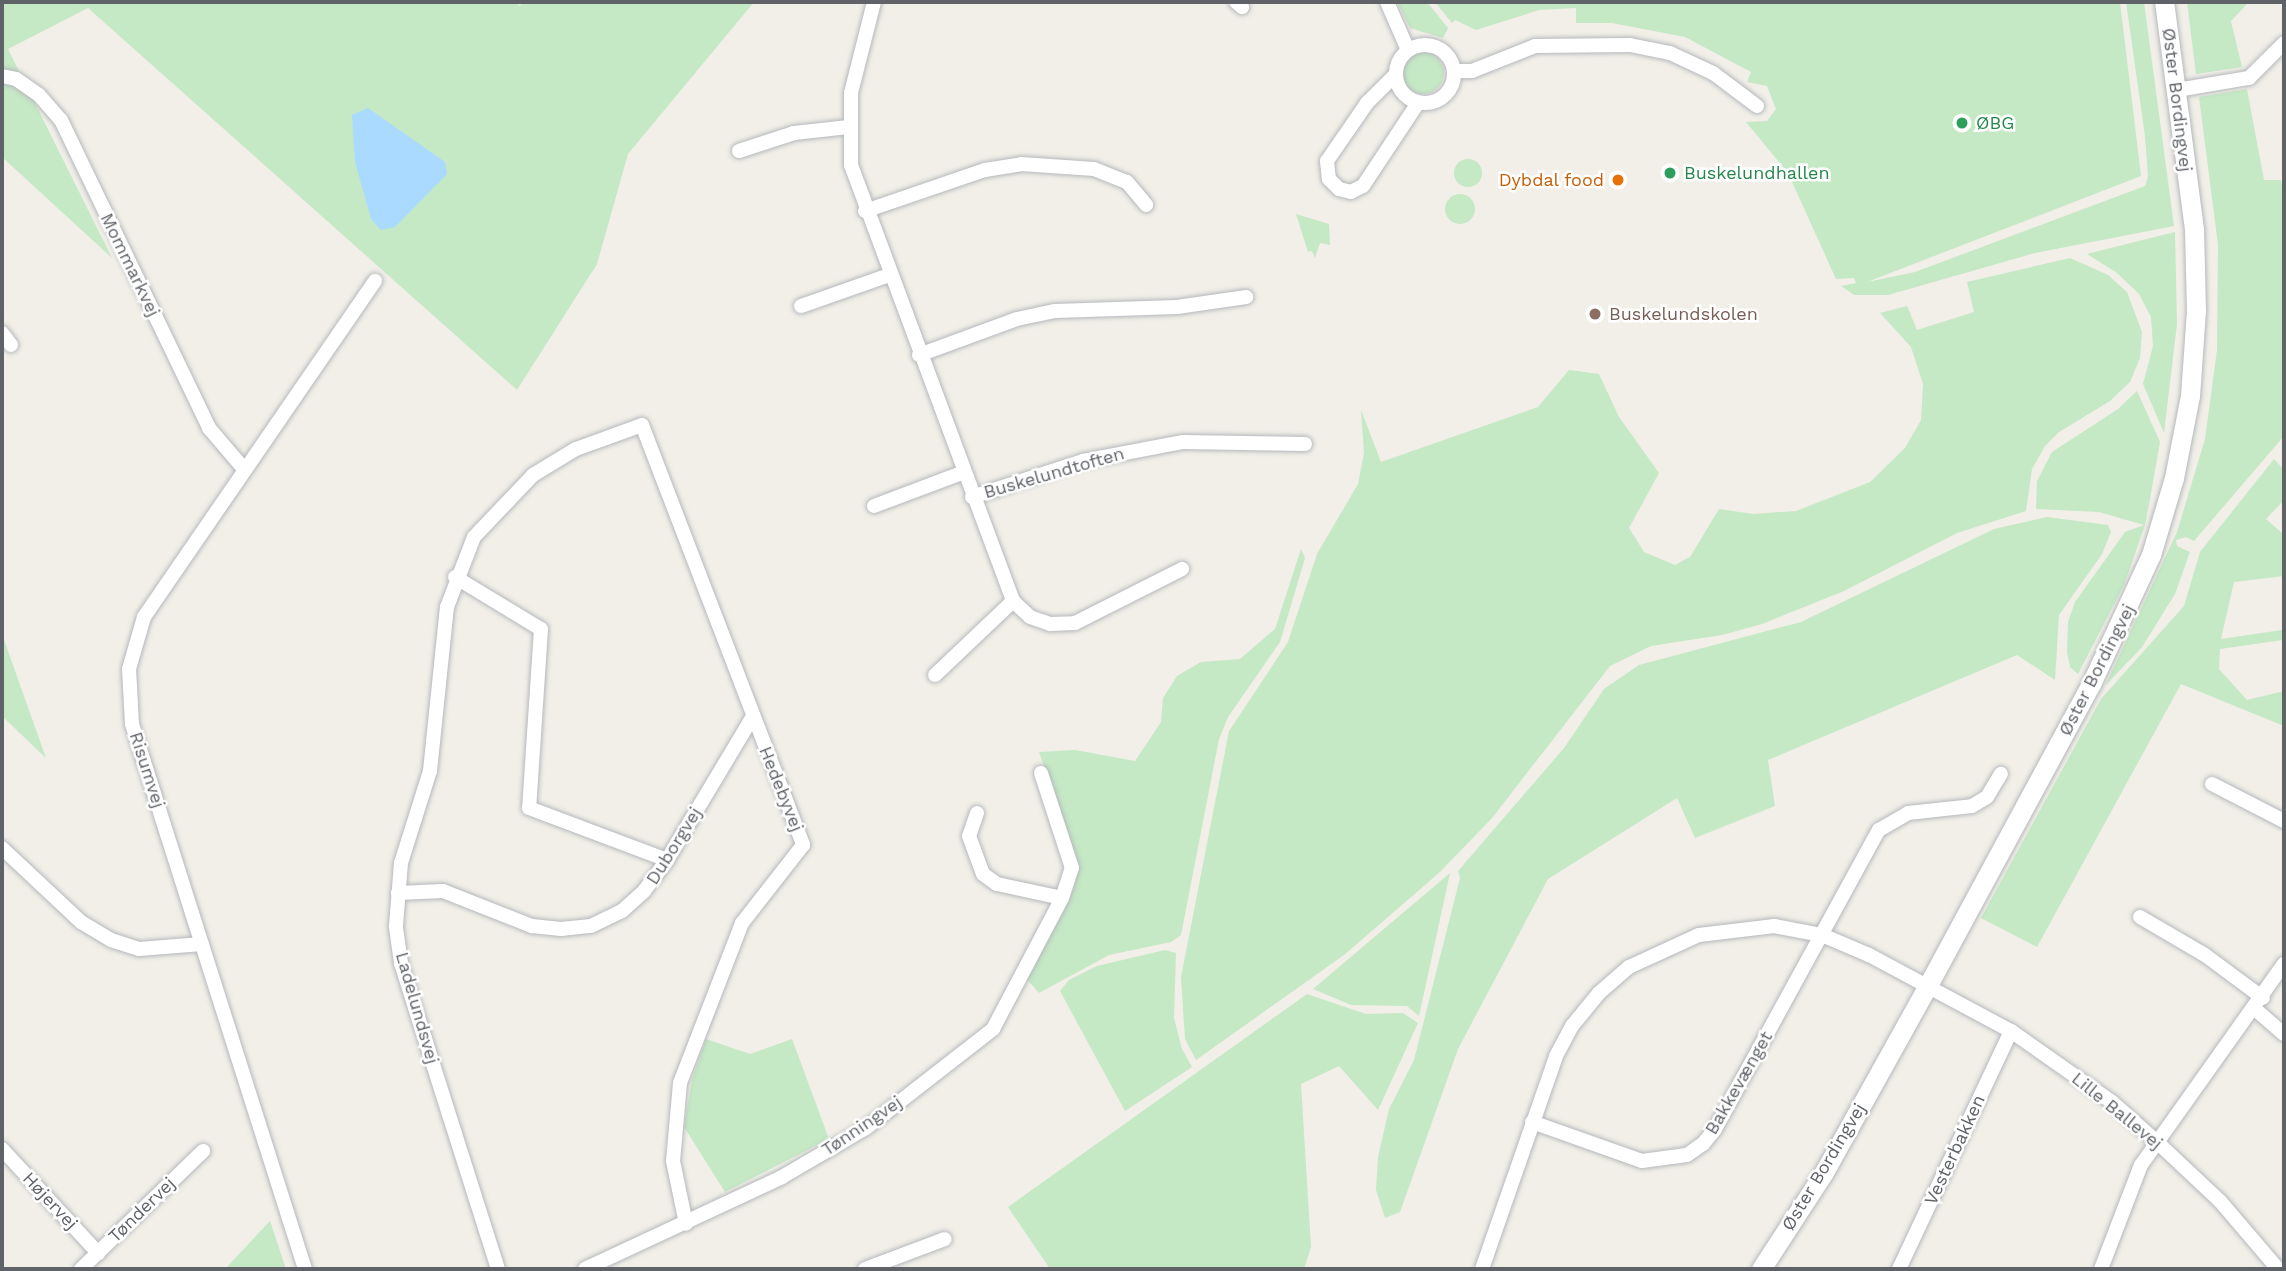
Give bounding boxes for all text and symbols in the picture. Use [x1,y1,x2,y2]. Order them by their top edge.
street label: Øster Bordingvej [2157,27,2197,173]
place label: ØBG [1976,112,2014,134]
marker: ØBG [1954,115,1970,131]
place label: Buskelundhallen [1684,162,1830,184]
marker: Buskelundhallen [1662,165,1678,181]
place label: Dybdal food [1498,169,1604,191]
marker: Dybdal food [1610,172,1626,188]
street label: Mommarkvej [96,210,164,320]
place label: Buskelundskolen [1609,303,1758,325]
marker: Buskelundskolen [1587,306,1603,322]
street label: Buskelundtoften [981,443,1127,503]
street label: Øster Bordingvej [2054,600,2140,740]
street label: Risumvej [125,729,169,811]
street label: Hedebyvej [754,743,808,835]
street label: Duborgvej [642,803,706,889]
street label: Ladelundsvej [391,950,443,1066]
street label: Bakkevænget [1701,1027,1777,1139]
street label: Lille Ballevej [2067,1068,2167,1154]
street label: Tønningvej [818,1091,906,1161]
street label: Vesterbakken [1920,1091,1990,1209]
street label: Øster Bordingvej [1777,1099,1871,1235]
street label: Højervej [18,1168,82,1234]
street label: Tøndervej [104,1173,180,1247]

